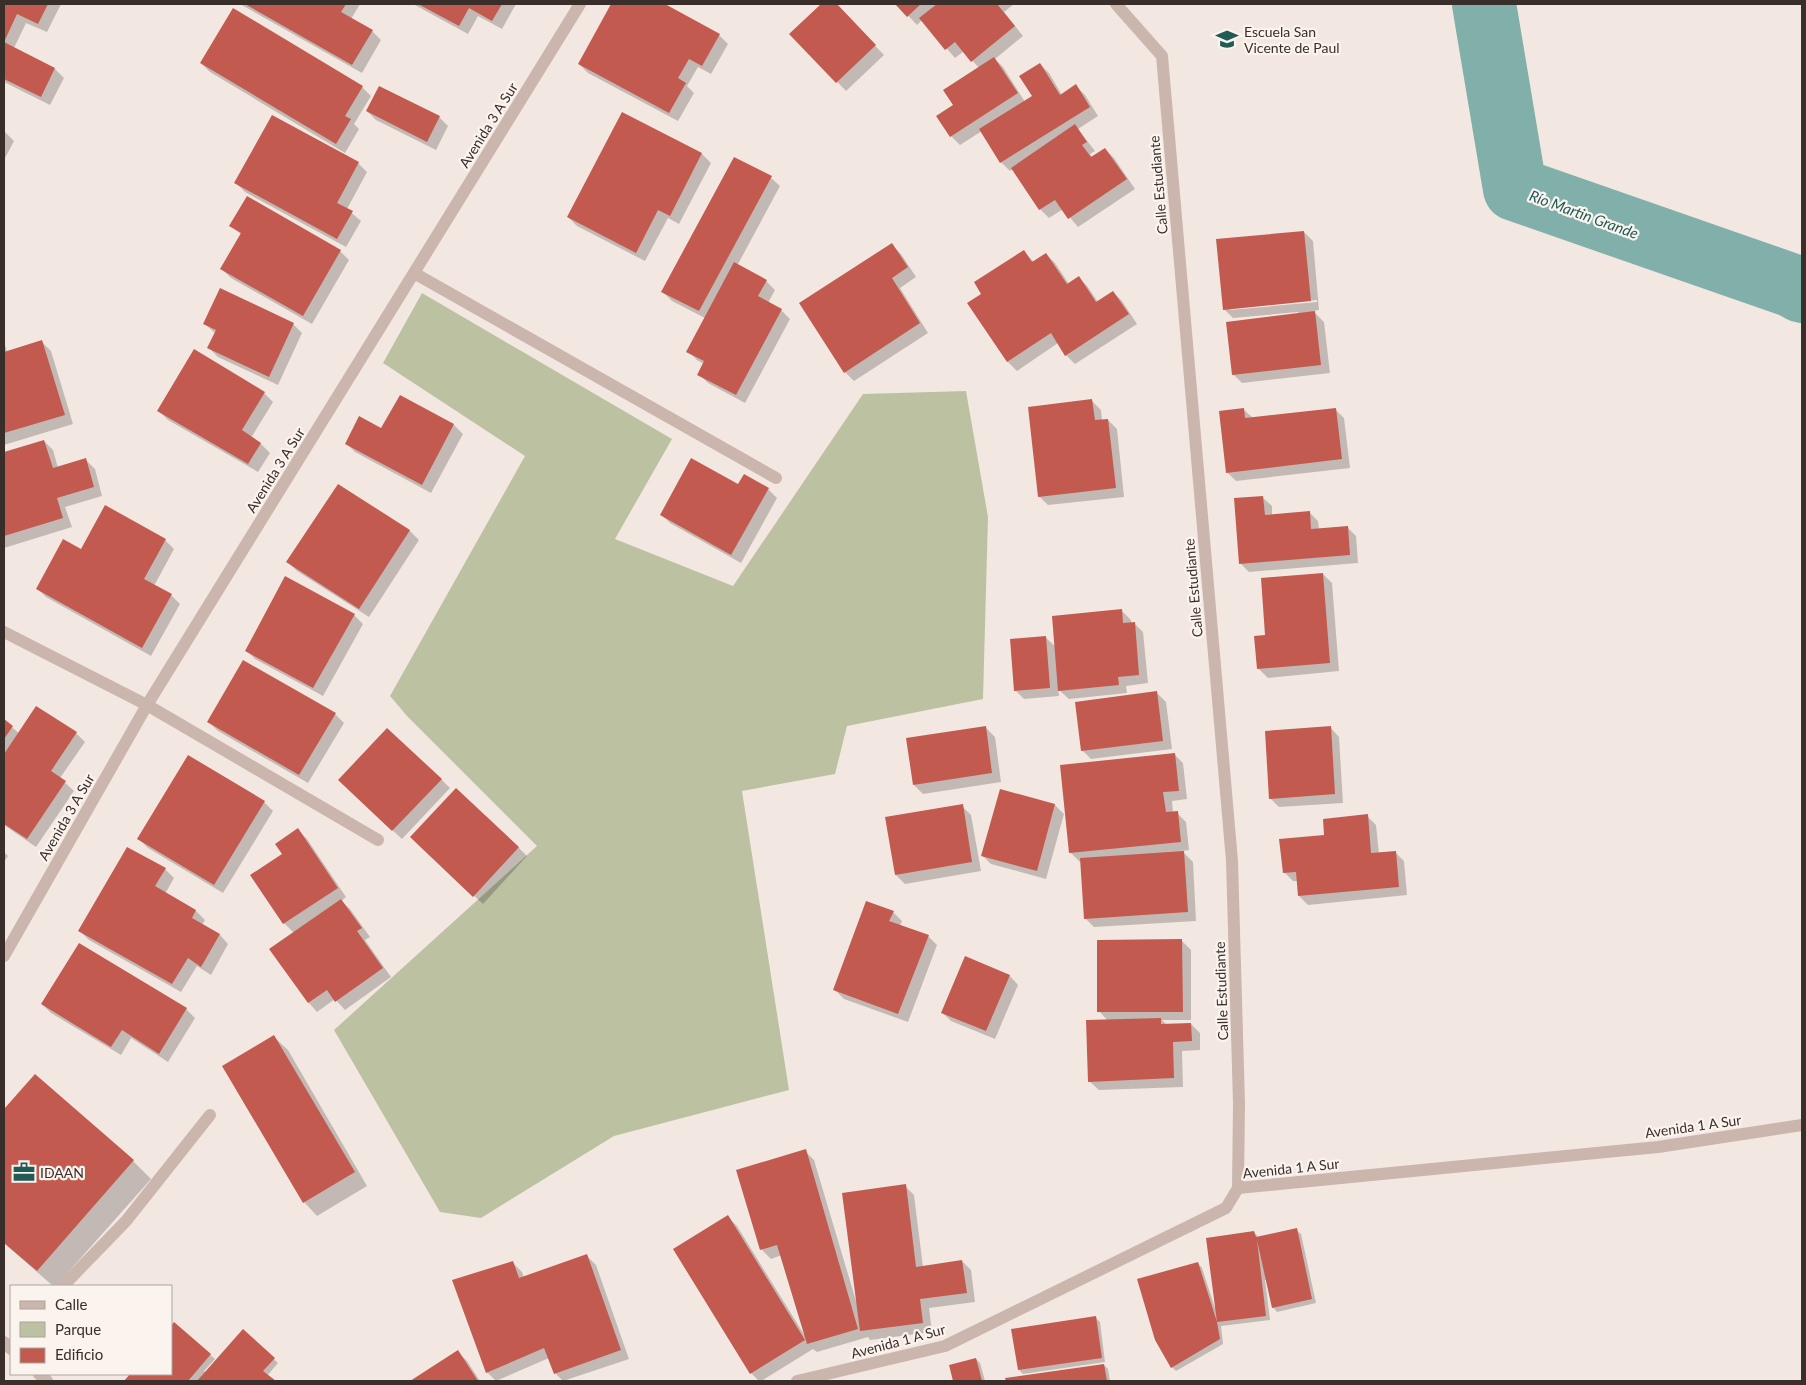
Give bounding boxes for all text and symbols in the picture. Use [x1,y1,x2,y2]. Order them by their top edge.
place label: Escuela San Vicente de Paul [1244,23,1340,56]
school or university icon: Escuela San Vicente de Paul [1214,26,1240,52]
street label: Avenida 3 A Sur [455,79,521,171]
street label: Calle Estudiante [1145,135,1171,235]
water label: Río Martin Grande [1527,186,1641,242]
street label: Avenida 3 A Sur [242,424,308,516]
street label: Calle Estudiante [1180,538,1206,638]
street label: Avenida 3 A Sur [34,771,98,863]
street label: Calle Estudiante [1211,941,1231,1041]
street label: Avenida 1 A Sur [1644,1111,1742,1141]
street label: Avenida 1 A Sur [1242,1154,1340,1182]
office icon: IDAAN [11,1159,37,1185]
place label: IDAAN [40,1164,84,1181]
legend [10,1285,172,1375]
text: Calle [55,1295,88,1313]
text: Parque [55,1320,101,1338]
street label: Avenida 1 A Sur [849,1320,947,1362]
text: Edificio [55,1345,103,1363]

